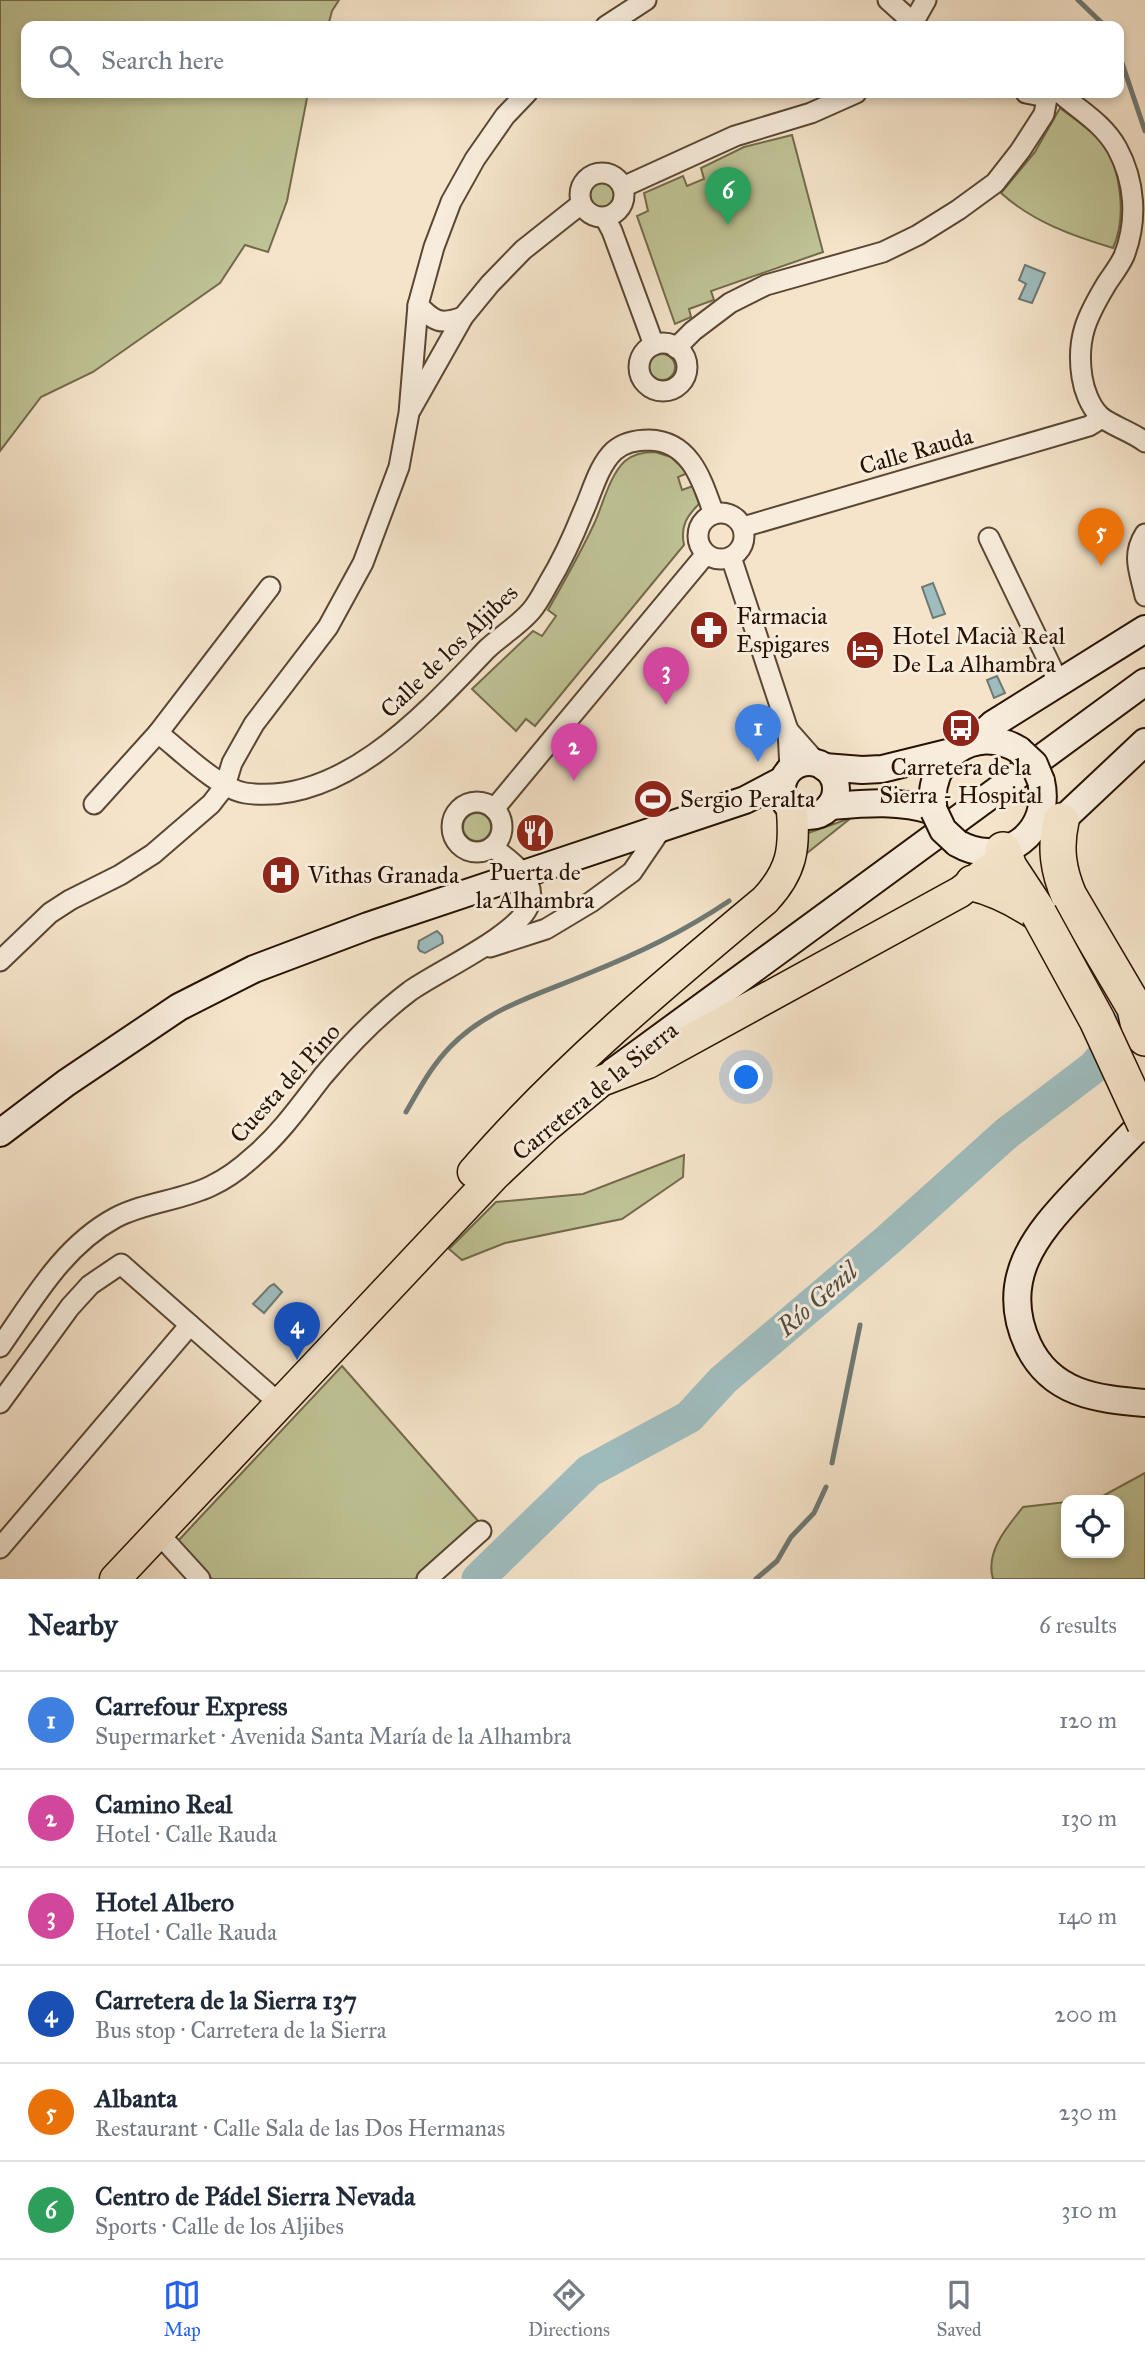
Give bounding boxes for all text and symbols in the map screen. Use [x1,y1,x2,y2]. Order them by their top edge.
search box [21,21,1124,98]
icon: search [45,41,83,79]
text: Search here [101,44,224,76]
pin: 6 [705,167,751,225]
street label: Calle Rauda [856,420,977,481]
pin: 5 [1078,508,1124,566]
street label: Calle de los Aljibes [374,578,524,724]
place label: Farmacia Espigares [736,601,829,659]
pharmacy icon: Farmacia Espigares [688,609,730,651]
place label: Hotel Macià Real De La Alhambra [892,621,1066,679]
hotel icon: Hotel Macià Real De La Alhambra [844,629,886,671]
pin: 3 [643,647,689,705]
pin: 1 [735,704,781,762]
bus stop icon: Carretera de la Sierra - Hospital [940,707,982,749]
pin: 2 [551,723,597,781]
place label: Carretera de la Sierra - Hospital [879,752,1043,810]
sports icon: Sergio Peralta [632,778,674,820]
place label: Sergio Peralta [680,784,816,814]
restaurant icon: Puerta de la Alhambra [514,812,556,854]
hospital icon: Vithas Granada [260,854,302,896]
place label: Puerta de la Alhambra [476,857,595,915]
place label: Vithas Granada [307,860,460,890]
street label: Carretera de la Sierra [506,1014,685,1167]
street label: Cuesta del Pino [223,1017,347,1149]
your location [729,1060,763,1094]
water label: Río Genil [769,1254,865,1343]
pin: 4 [274,1302,320,1360]
map controls [1061,1495,1124,1558]
button: locate [1061,1495,1124,1558]
text: Nearby [28,1607,118,1643]
text: 6 results [1039,1611,1117,1639]
text: Carrefour Express [95,1690,287,1722]
text: 1 [46,1706,56,1734]
text: 120 m [1059,1706,1117,1734]
text: Supermarket · Avenida Santa María de la Alhambra [95,1722,572,1750]
text: Camino Real [95,1788,233,1820]
text: 2 [45,1804,57,1832]
text: 130 m [1061,1804,1117,1832]
text: Hotel · Calle Rauda [95,1820,277,1848]
text: Hotel Albero [95,1886,234,1918]
text: 3 [46,1902,56,1930]
text: 140 m [1057,1902,1117,1930]
text: Hotel · Calle Rauda [95,1918,277,1946]
text: Carretera de la Sierra 137 [95,1984,357,2016]
text: 4 [45,2000,57,2028]
text: 200 m [1055,2000,1117,2028]
text: Bus stop · Carretera de la Sierra [95,2016,387,2044]
text: Albanta [95,2082,177,2114]
text: 5 [46,2098,56,2126]
text: 230 m [1059,2098,1117,2126]
text: Restaurant · Calle Sala de las Dos Hermanas [95,2114,505,2142]
text: Centro de Pádel Sierra Nevada [95,2180,415,2212]
text: 6 [45,2196,57,2224]
text: 310 m [1061,2196,1117,2224]
text: Sports · Calle de los Aljibes [95,2212,344,2240]
tab: Map [163,2276,201,2341]
tab: Directions [528,2276,610,2341]
tab: Saved [937,2276,982,2341]

